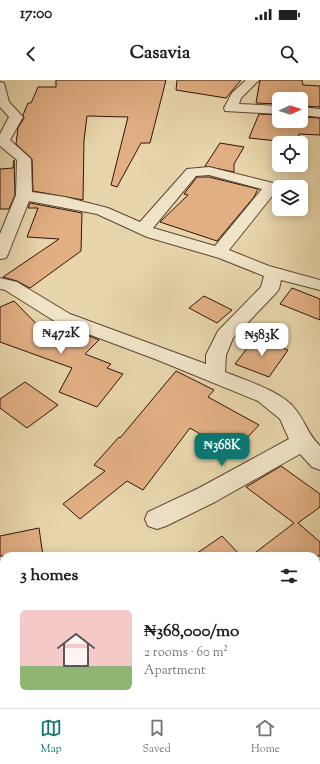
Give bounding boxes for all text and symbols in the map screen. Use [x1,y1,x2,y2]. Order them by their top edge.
text: 17:00 [20,4,52,25]
text: Casavia [130,41,190,67]
icon: back [20,43,42,65]
icon: search [278,43,300,65]
north arrow [272,92,308,128]
map controls [272,92,308,216]
button: locate [272,136,308,172]
button: layers [272,180,308,216]
pin: ₦472K [33,321,89,355]
pin: ₦583K [234,323,290,357]
text: ₦472K [42,325,80,343]
text: ₦583K [245,327,280,345]
pin: ₦368K [194,433,250,467]
text: ₦368K [204,437,240,455]
text: 3 homes [20,564,78,588]
icon: filters [278,565,300,587]
text: ₦368,000/mo [144,620,239,644]
icon: home [52,626,100,674]
text: 2 rooms · 60 m² [144,644,228,662]
text: Apartment [144,662,205,680]
tab: Map [40,717,62,757]
tab: Saved [142,717,171,757]
tab: Home [251,717,280,757]

